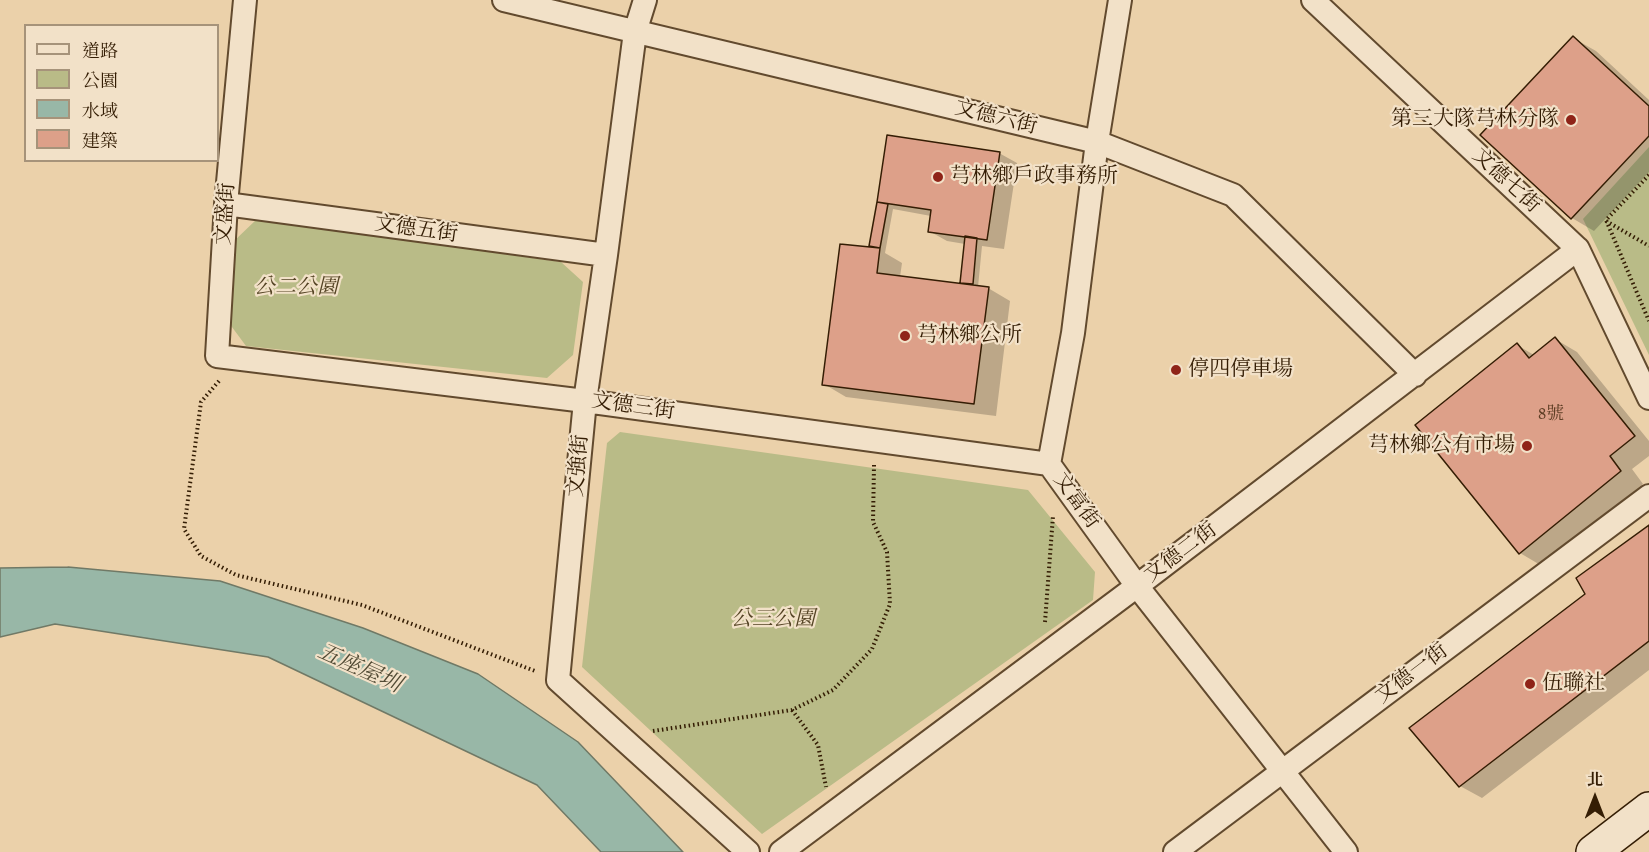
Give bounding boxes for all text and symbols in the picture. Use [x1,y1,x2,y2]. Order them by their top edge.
legend [24,24,219,162]
text: 道路 [82,39,118,63]
text: 公園 [82,69,118,93]
street label: 文德六街 [952,96,1040,140]
text: 水域 [82,99,118,123]
place label: 第三大隊芎林分隊 [1391,107,1559,133]
marker: 第三大隊芎林分隊 [1564,113,1578,127]
text: 建築 [82,129,118,153]
street label: 文德七街 [1467,143,1545,219]
place label: 芎林鄉戶政事務所 [950,164,1118,190]
marker: 芎林鄉戶政事務所 [931,170,945,184]
street label: 文盛街 [211,182,241,246]
street label: 文德五街 [373,212,459,248]
park label: 公二公園 [254,275,338,301]
place label: 芎林鄉公所 [917,323,1022,349]
marker: 芎林鄉公所 [898,329,912,343]
place label: 停四停車場 [1188,357,1293,383]
marker: 停四停車場 [1169,363,1183,377]
street label: 文德三街 [590,389,676,425]
house number: 8號 [1538,404,1564,426]
place label: 芎林鄉公有市場 [1368,433,1515,459]
street label: 文強街 [564,434,594,498]
marker: 芎林鄉公有市場 [1520,439,1534,453]
street label: 文富街 [1047,468,1105,534]
street label: 文德二街 [1140,518,1222,588]
park label: 公三公園 [731,607,815,633]
water label: 五座屋圳 [313,639,405,699]
street label: 文德一街 [1371,639,1453,709]
place label: 伍聯社 [1542,671,1605,697]
marker: 伍聯社 [1523,677,1537,691]
north arrow [1565,768,1625,828]
text: 北 [1587,769,1603,791]

